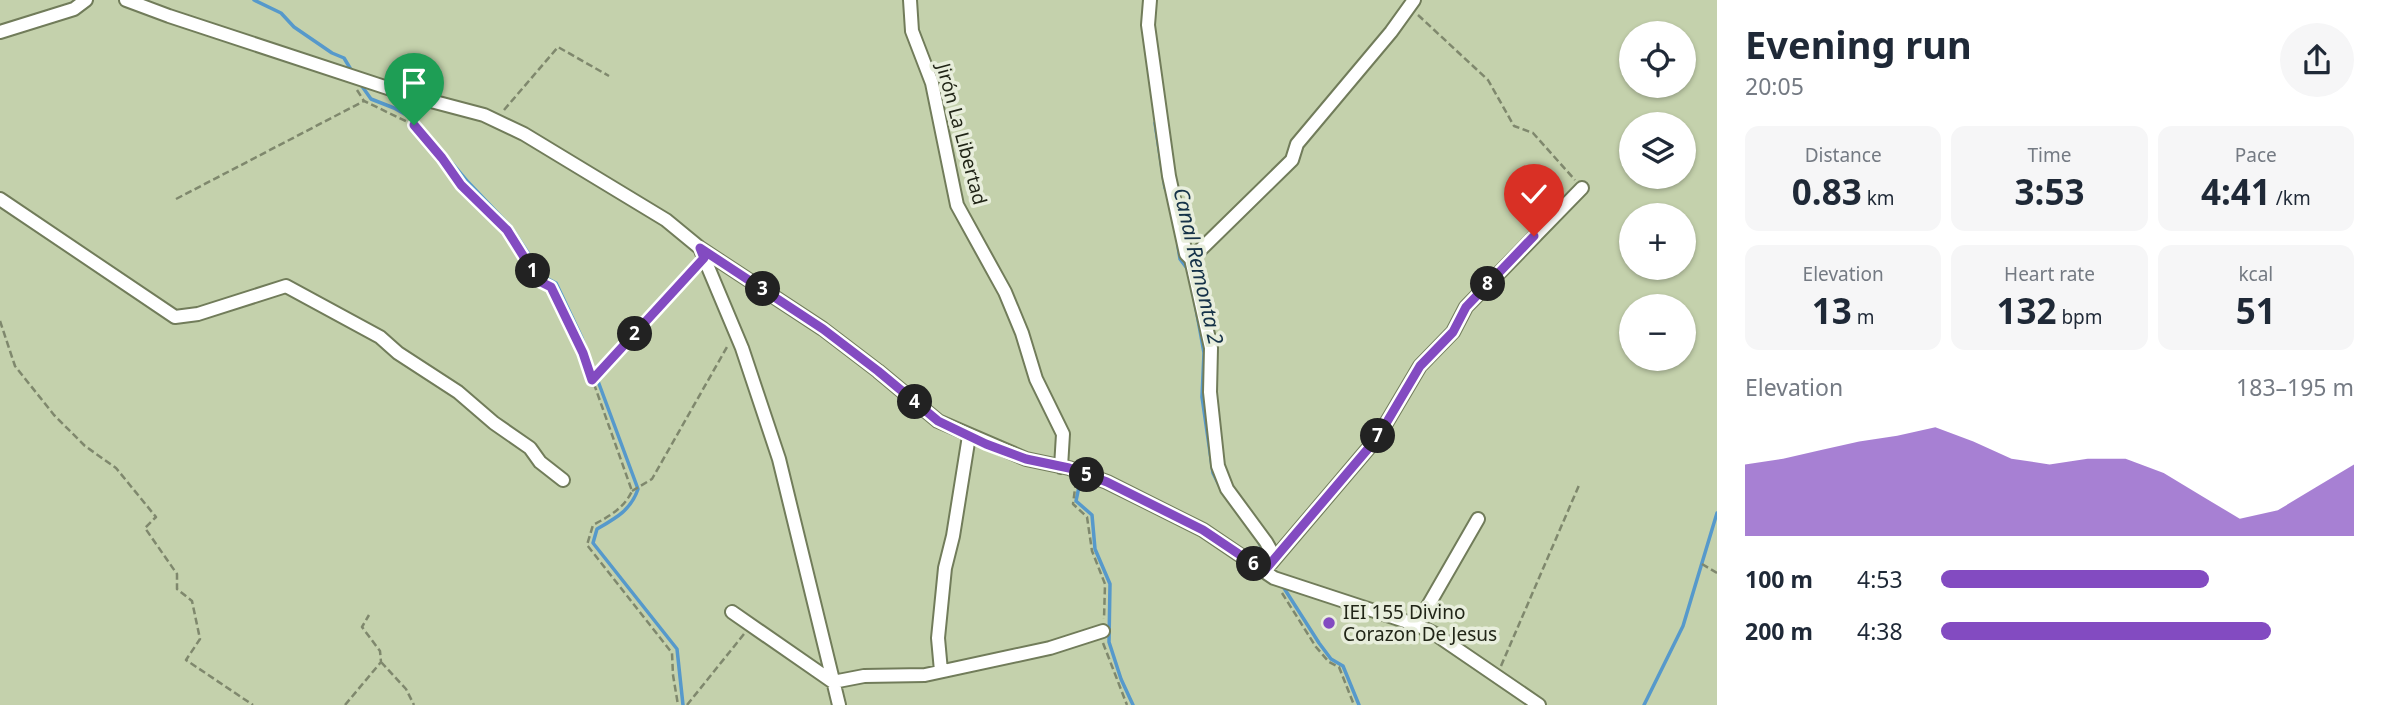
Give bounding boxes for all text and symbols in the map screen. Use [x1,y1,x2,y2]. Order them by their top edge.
text: Evening run [1745,18,1972,70]
map controls [1619,21,1696,371]
button: locate [1619,21,1696,98]
button: share [2280,23,2354,97]
pin [384,53,444,125]
street label: Jirón La Libertad [930,58,993,208]
icon: arrive [395,64,433,102]
text: 20:05 [1745,70,1804,102]
button: layers [1619,112,1696,189]
text: Distance [1805,142,1882,168]
text: Time [2028,142,2071,168]
text: Pace [2235,142,2277,168]
pin [1504,164,1564,236]
text: 0.83 [1792,168,1862,215]
text: 3:53 [2015,168,2084,215]
text: 4:41 [2201,168,2271,215]
icon: check [1515,175,1553,213]
water label: Canal Remonta 2 [1167,185,1231,348]
text: km [1862,185,1895,211]
text: /km [2271,185,2311,211]
button: + [1619,203,1696,280]
pin: 1 [516,254,550,288]
text: 1 [527,257,538,283]
text: Elevation [1803,261,1884,287]
text: Heart rate [2004,261,2095,287]
text: kcal [2238,261,2273,287]
pin: 8 [1470,266,1506,302]
text: 8 [1482,270,1493,296]
pin: 3 [746,272,780,306]
text: 3 [757,275,768,301]
text: 13 [1812,287,1852,334]
text: 132 [1996,287,2056,334]
text: 51 [2236,287,2276,334]
button: − [1619,294,1696,371]
text: m [1852,304,1875,330]
text: bpm [2056,304,2103,330]
pin: 2 [618,316,652,352]
text: 2 [629,320,640,346]
text: Elevation [1745,371,1843,403]
text: 183–195 m [2236,371,2354,403]
pin: 4 [898,384,932,420]
text: 4 [909,388,920,414]
pin: 7 [1360,418,1396,453]
text: 7 [1372,422,1383,448]
pin: 5 [1070,458,1104,492]
text: 5 [1081,461,1092,487]
pin: 6 [1236,546,1272,582]
text: 6 [1248,550,1259,576]
text: 100 m [1745,563,1813,595]
text: 4:53 [1857,563,1903,595]
place label: IEI 155 Divino Corazon De Jesus [1343,599,1497,647]
marker: IEI 155 Divino Corazon De Jesus [1321,615,1337,631]
text: 200 m [1745,615,1813,647]
text: 4:38 [1857,615,1903,647]

